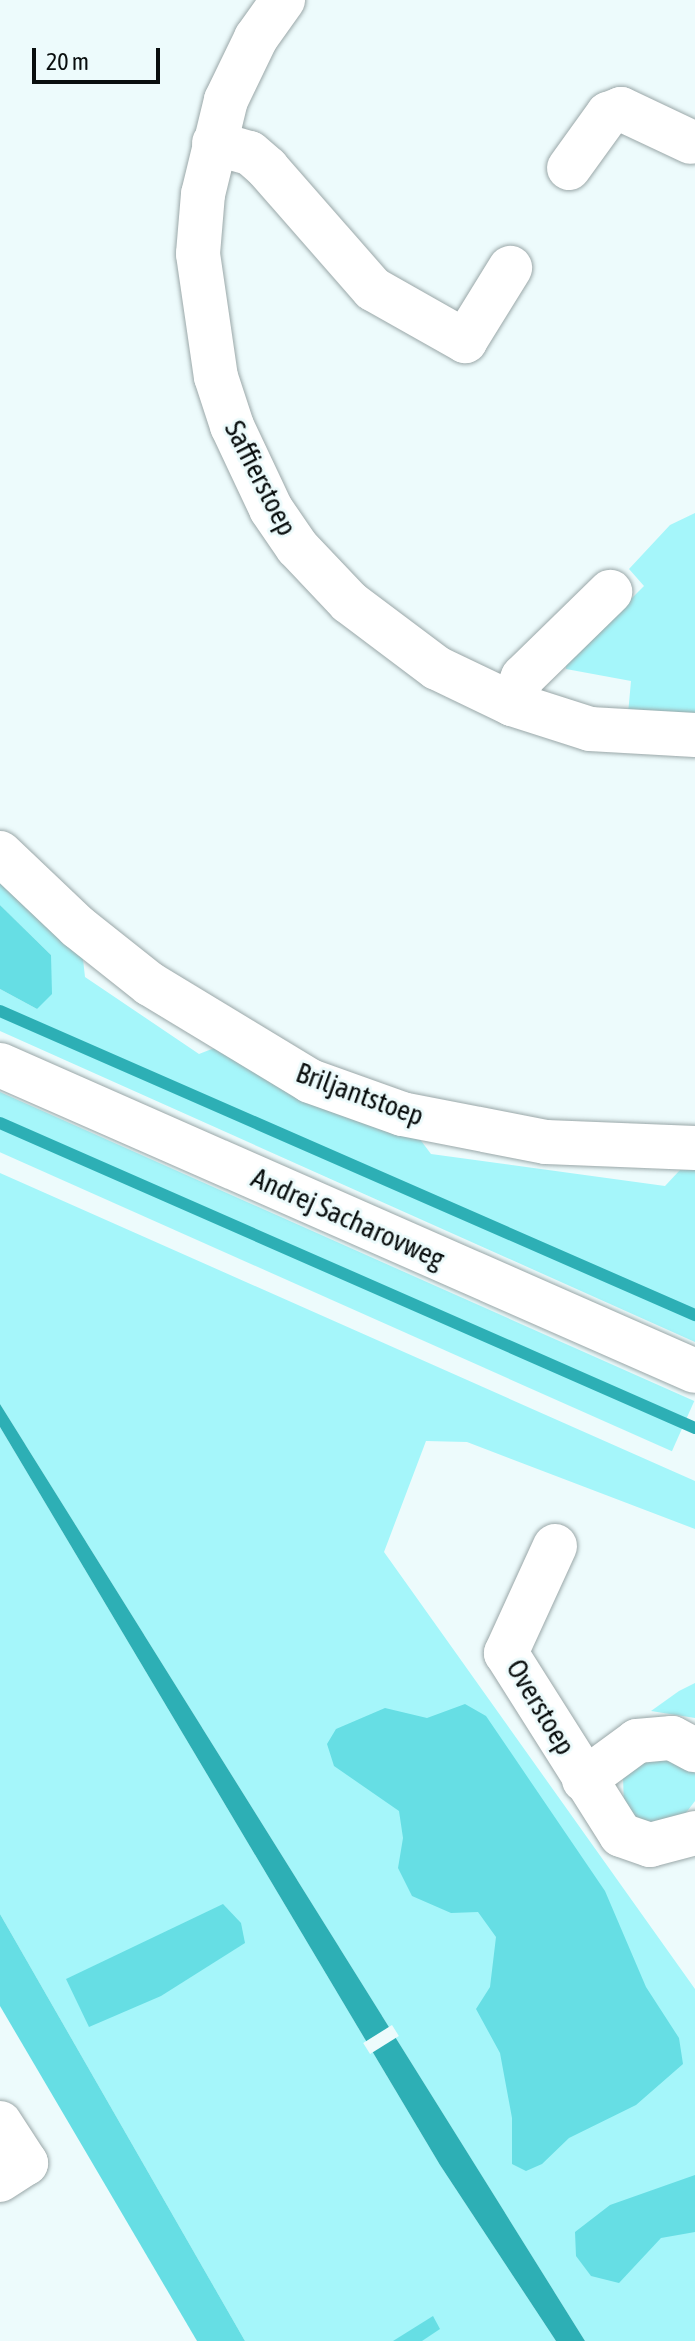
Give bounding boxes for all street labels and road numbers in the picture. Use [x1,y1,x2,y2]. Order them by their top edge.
street label: Saffierstoep [218,415,304,541]
street label: Briljantstoep [292,1055,428,1133]
street label: Andrej Sacharovweg [246,1160,450,1276]
street label: Overstoep [499,1653,583,1761]

